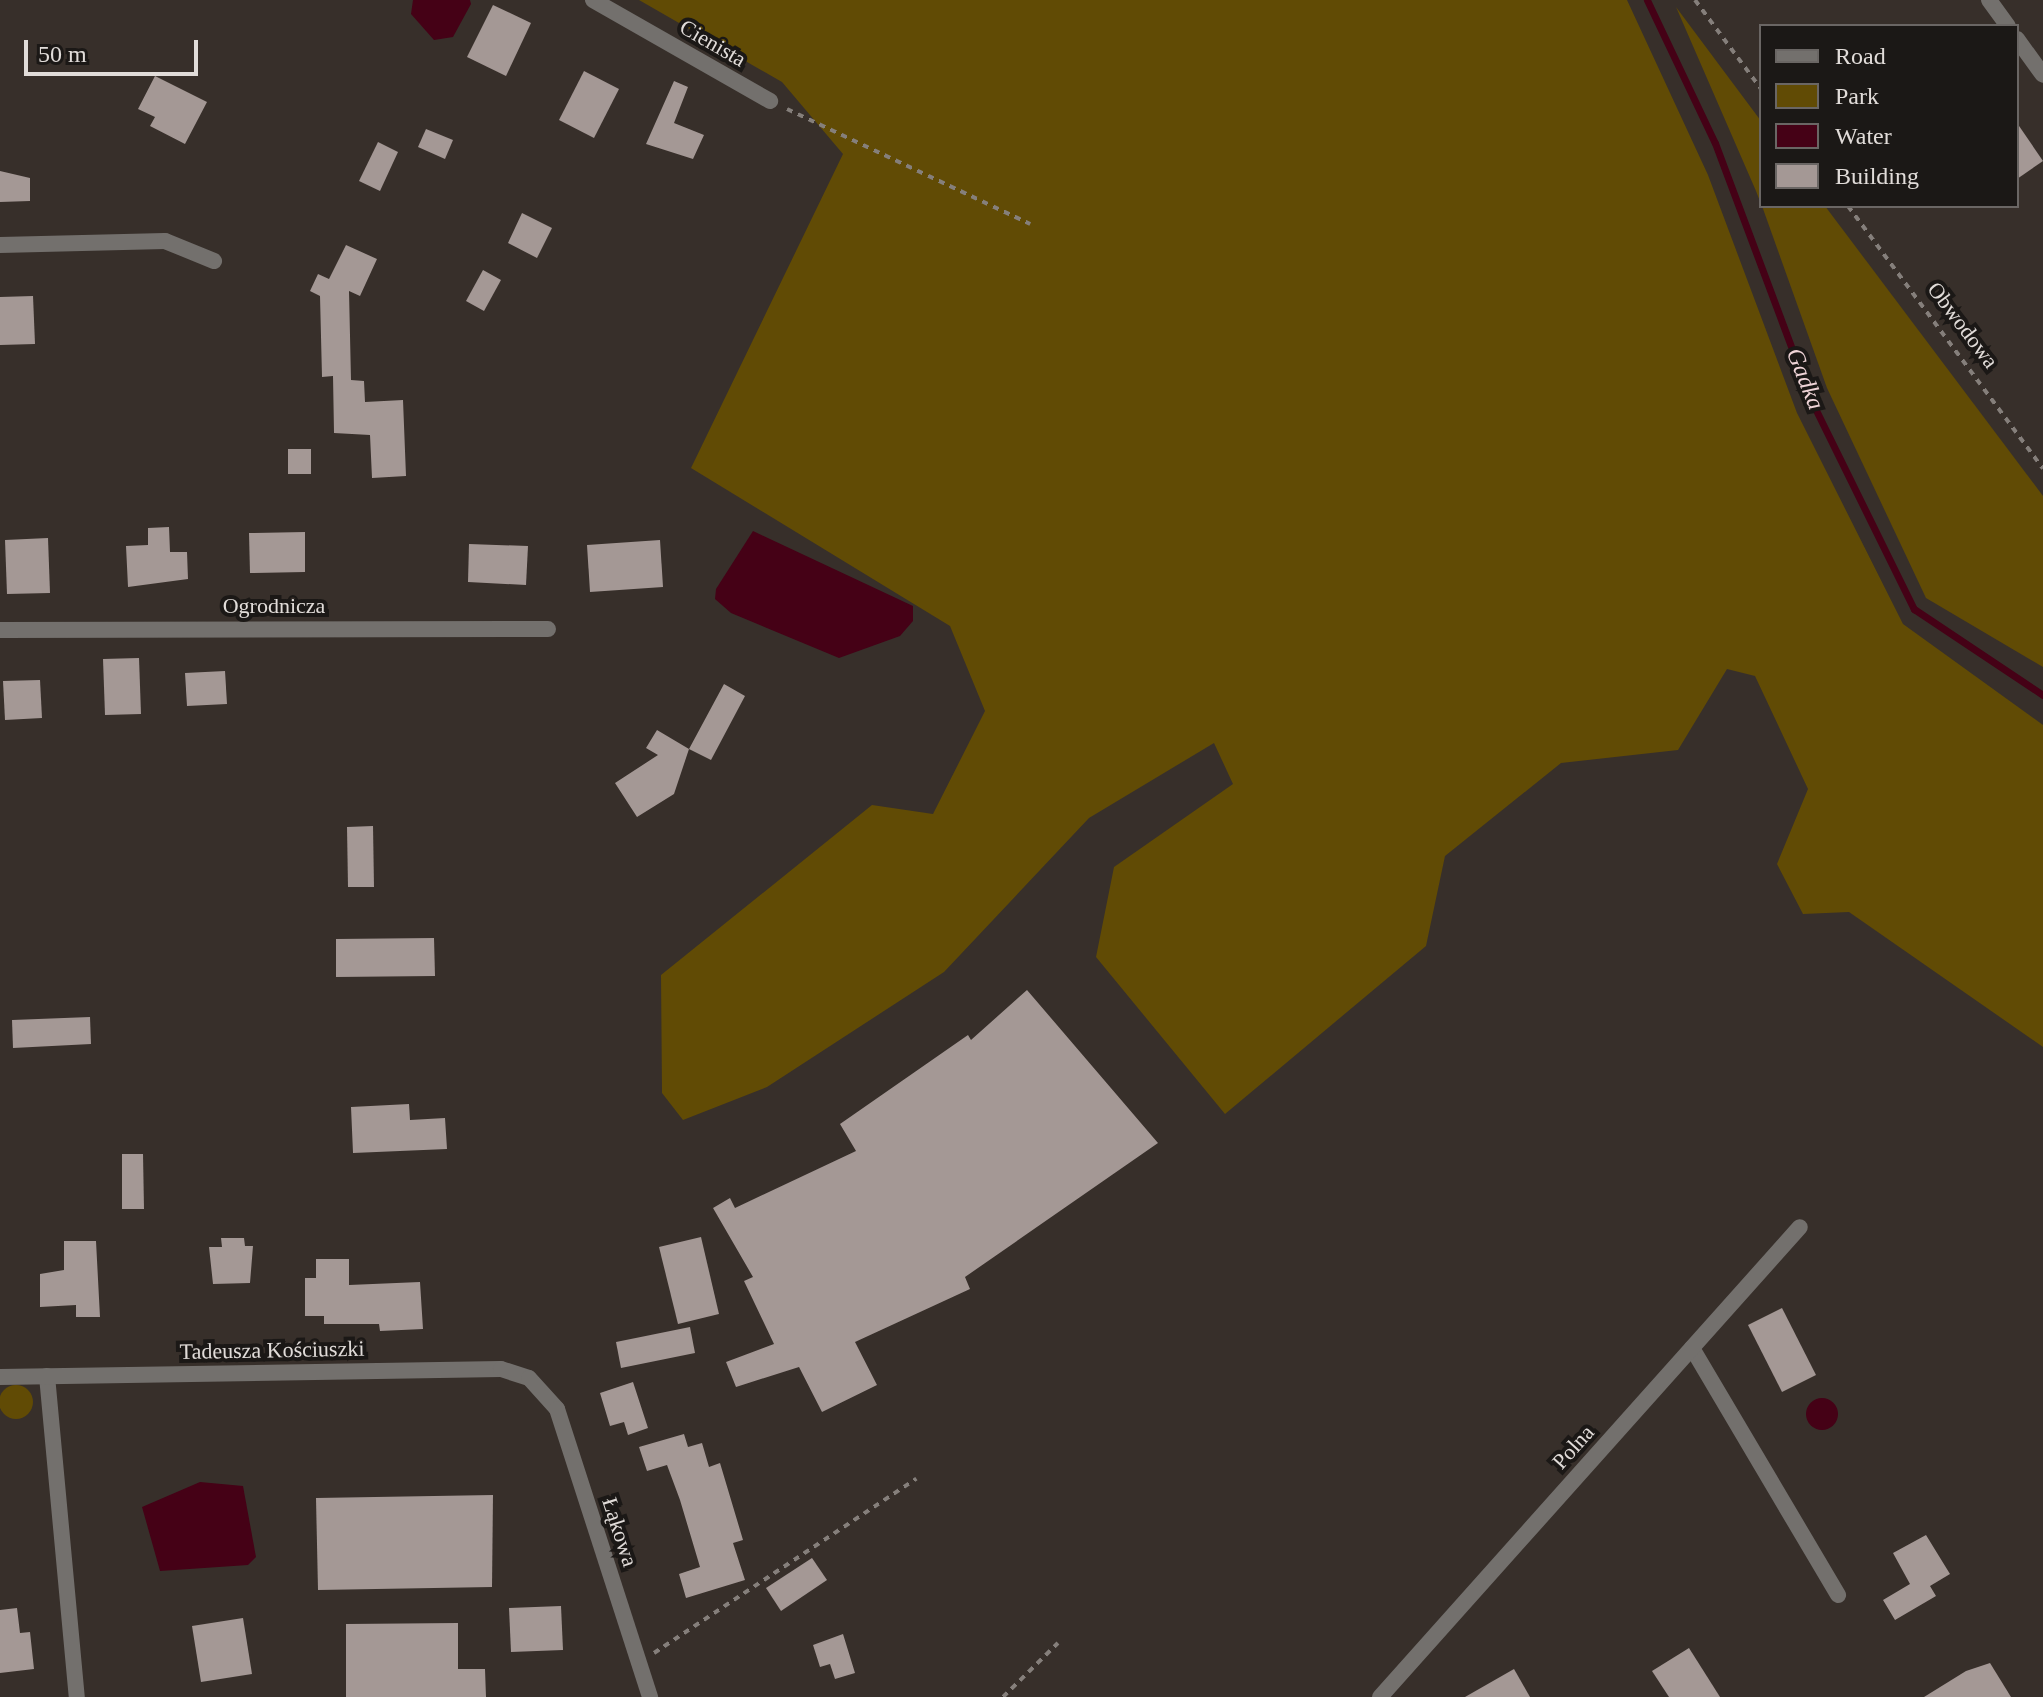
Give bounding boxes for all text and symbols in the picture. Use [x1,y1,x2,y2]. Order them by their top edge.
street label: Cienista [675,14,751,72]
scale bar [28,24,202,74]
legend [1759,24,2019,208]
text: 50 m [38,41,87,67]
text: Road [1835,43,1886,69]
text: Park [1835,83,1879,109]
text: Water [1835,123,1892,149]
text: Building [1835,163,1919,189]
street label: Obwodowa [1922,277,2004,373]
water label: Gadka [1780,344,1830,414]
street label: Ogrodnicza [223,593,325,619]
street label: Tadeusza Kościuszki [179,1335,365,1365]
street label: Polna [1546,1420,1600,1474]
street label: Łąkowa [596,1494,644,1570]

